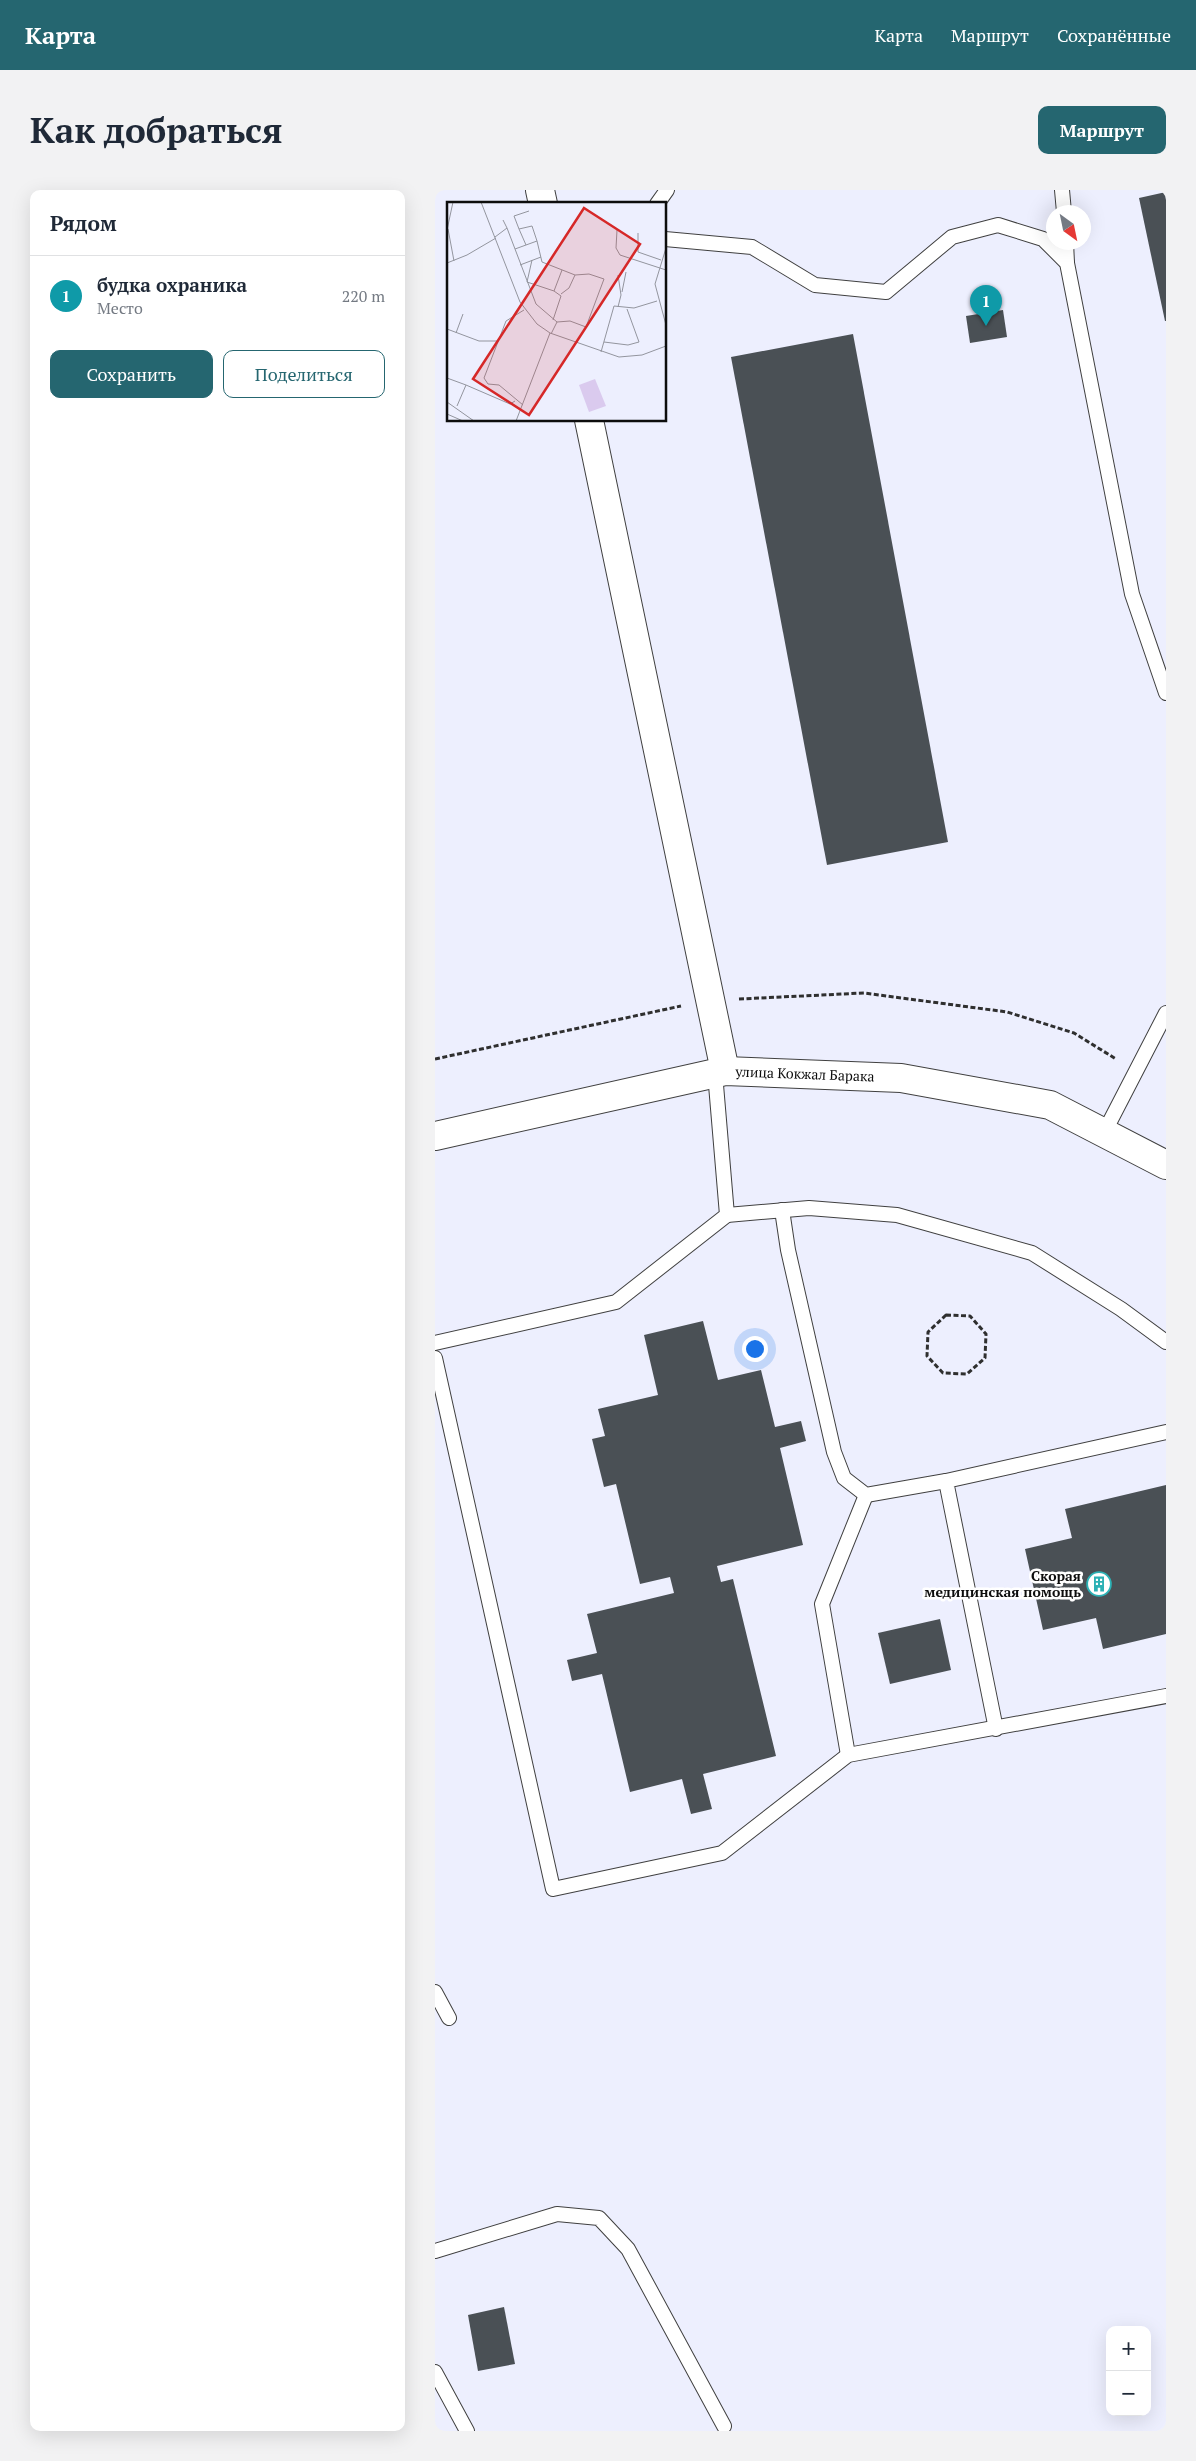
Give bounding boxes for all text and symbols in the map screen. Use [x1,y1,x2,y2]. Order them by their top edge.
text: Карта [25,19,96,51]
text: Карта [874,23,923,47]
text: Маршрут [951,23,1029,47]
text: Сохранённые [1057,23,1171,47]
button: Маршрут [1038,106,1166,154]
text: Как добраться [30,107,283,153]
inset map [447,202,666,421]
north arrow [1046,205,1091,250]
text: Рядом [50,209,117,237]
text: будка охраника [97,272,247,297]
text: 1 [61,285,71,307]
text: 220 m [342,285,385,307]
pin: 1 [970,285,1002,326]
text: Место [97,297,143,319]
button: Сохранить [50,350,213,398]
button: Поделиться [223,350,385,398]
street label: улица Кокжал Барака [734,1062,875,1085]
your location [742,1336,768,1362]
place label: Скорая медицинская помощь [924,1566,1081,1601]
building icon: Скорая медицинская помощь [1086,1571,1112,1597]
map controls [1106,2326,1151,2416]
button: + [1106,2326,1151,2371]
button: − [1106,2371,1151,2416]

